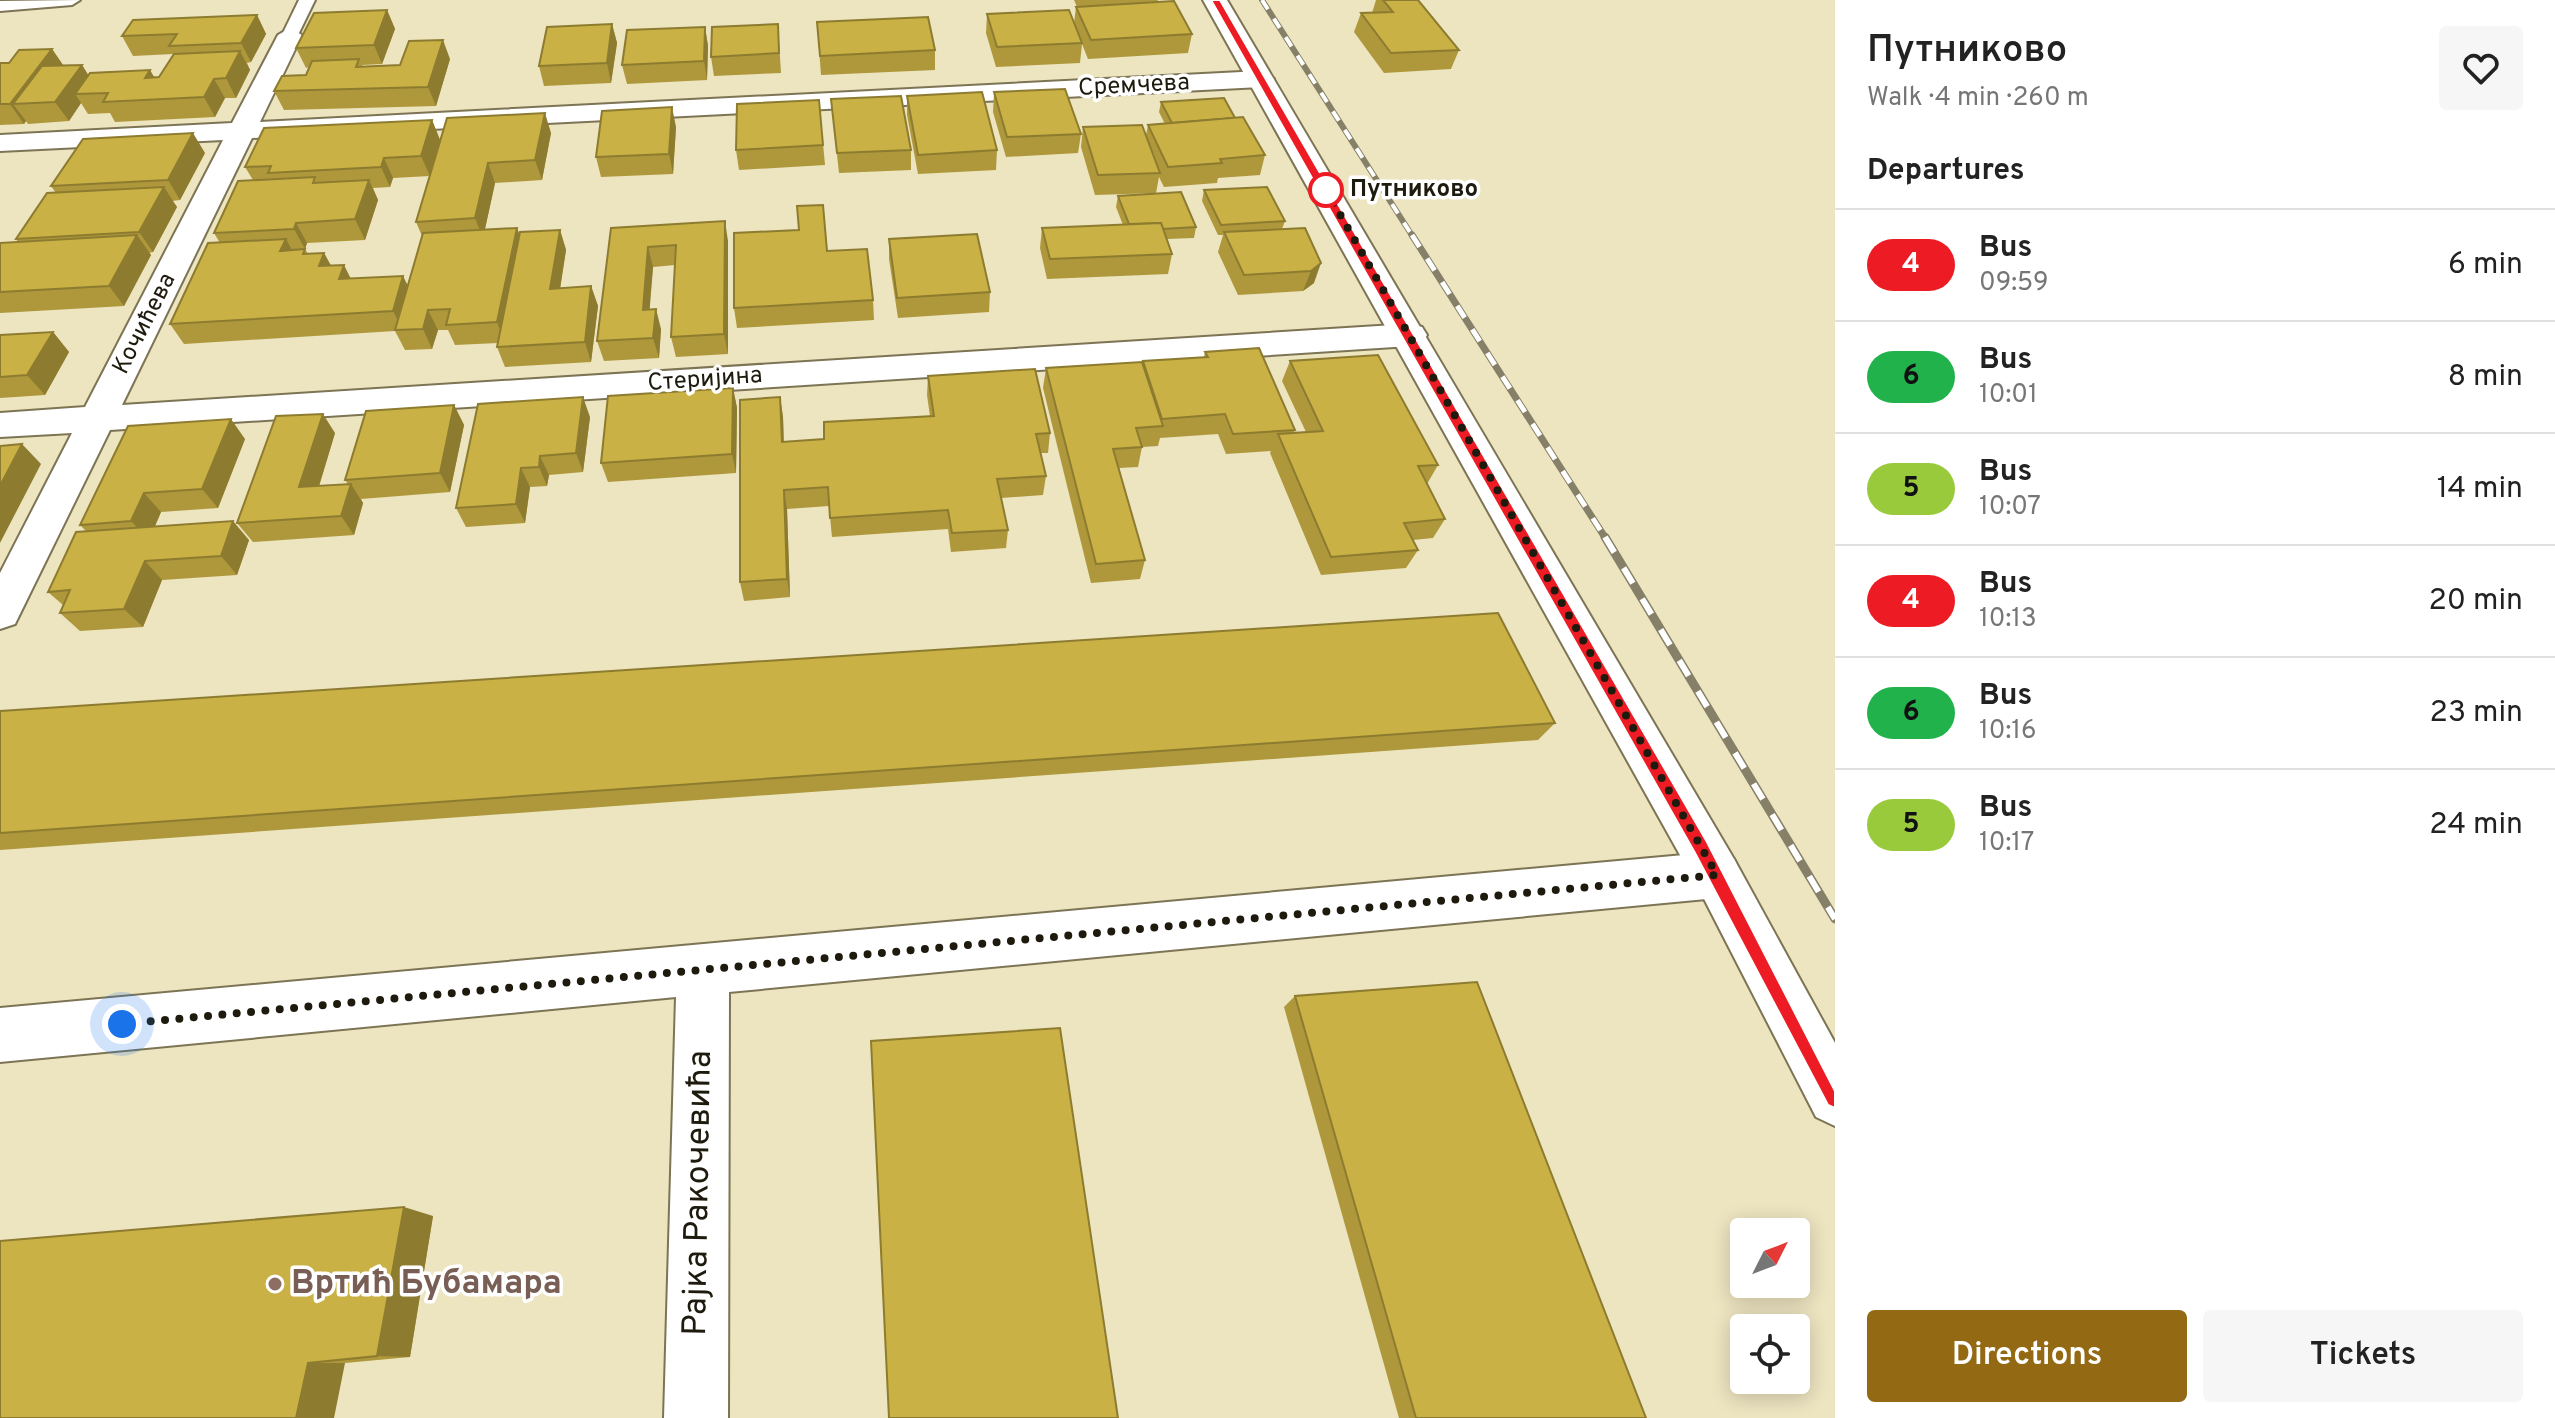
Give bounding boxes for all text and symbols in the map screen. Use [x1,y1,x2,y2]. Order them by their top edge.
button: heart [2439,26,2523,110]
text: Путниково [1867,27,2067,76]
street label: Сремчева [1077,68,1191,104]
text: Walk · 4 min · 260 m [1867,82,2089,115]
text: Departures [1867,153,2025,190]
marker: Путниково [1309,173,1343,207]
place label: Путниково [1350,175,1478,205]
text: Bus [1979,230,2032,267]
text: 4 [1902,247,1920,283]
text: 6 min [2448,247,2523,284]
text: 09:59 [1979,267,2048,300]
street label: Кочићева [107,268,183,380]
text: Bus [1979,342,2032,379]
text: 6 [1902,359,1920,395]
text: 8 min [2448,359,2523,396]
street label: Стеријина [647,361,763,399]
text: 10:01 [1979,379,2038,412]
text: Bus [1979,454,2032,491]
text: 5 [1902,471,1920,507]
text: 14 min [2437,471,2523,508]
text: 10:07 [1979,491,2041,524]
text: Bus [1979,566,2032,603]
text: 4 [1902,583,1920,619]
text: 20 min [2428,583,2523,620]
text: 10:13 [1979,603,2037,636]
text: Bus [1979,678,2032,715]
text: 6 [1902,695,1920,731]
text: 23 min [2430,695,2523,732]
text: 10:16 [1979,715,2036,748]
text: Bus [1979,790,2032,827]
text: 5 [1902,807,1920,843]
text: 24 min [2429,807,2523,844]
text: 10:17 [1979,827,2034,860]
your location [102,1004,142,1044]
street label: Рајка Ракочевића [675,1050,723,1336]
north arrow [1730,1218,1810,1298]
map controls [1730,1218,1810,1394]
place label: Вртић Бубамара [291,1263,562,1306]
marker: Вртић Бубамара [266,1275,284,1293]
button: Directions [1867,1310,2187,1402]
button: Tickets [2203,1310,2523,1402]
button: locate [1730,1314,1810,1394]

